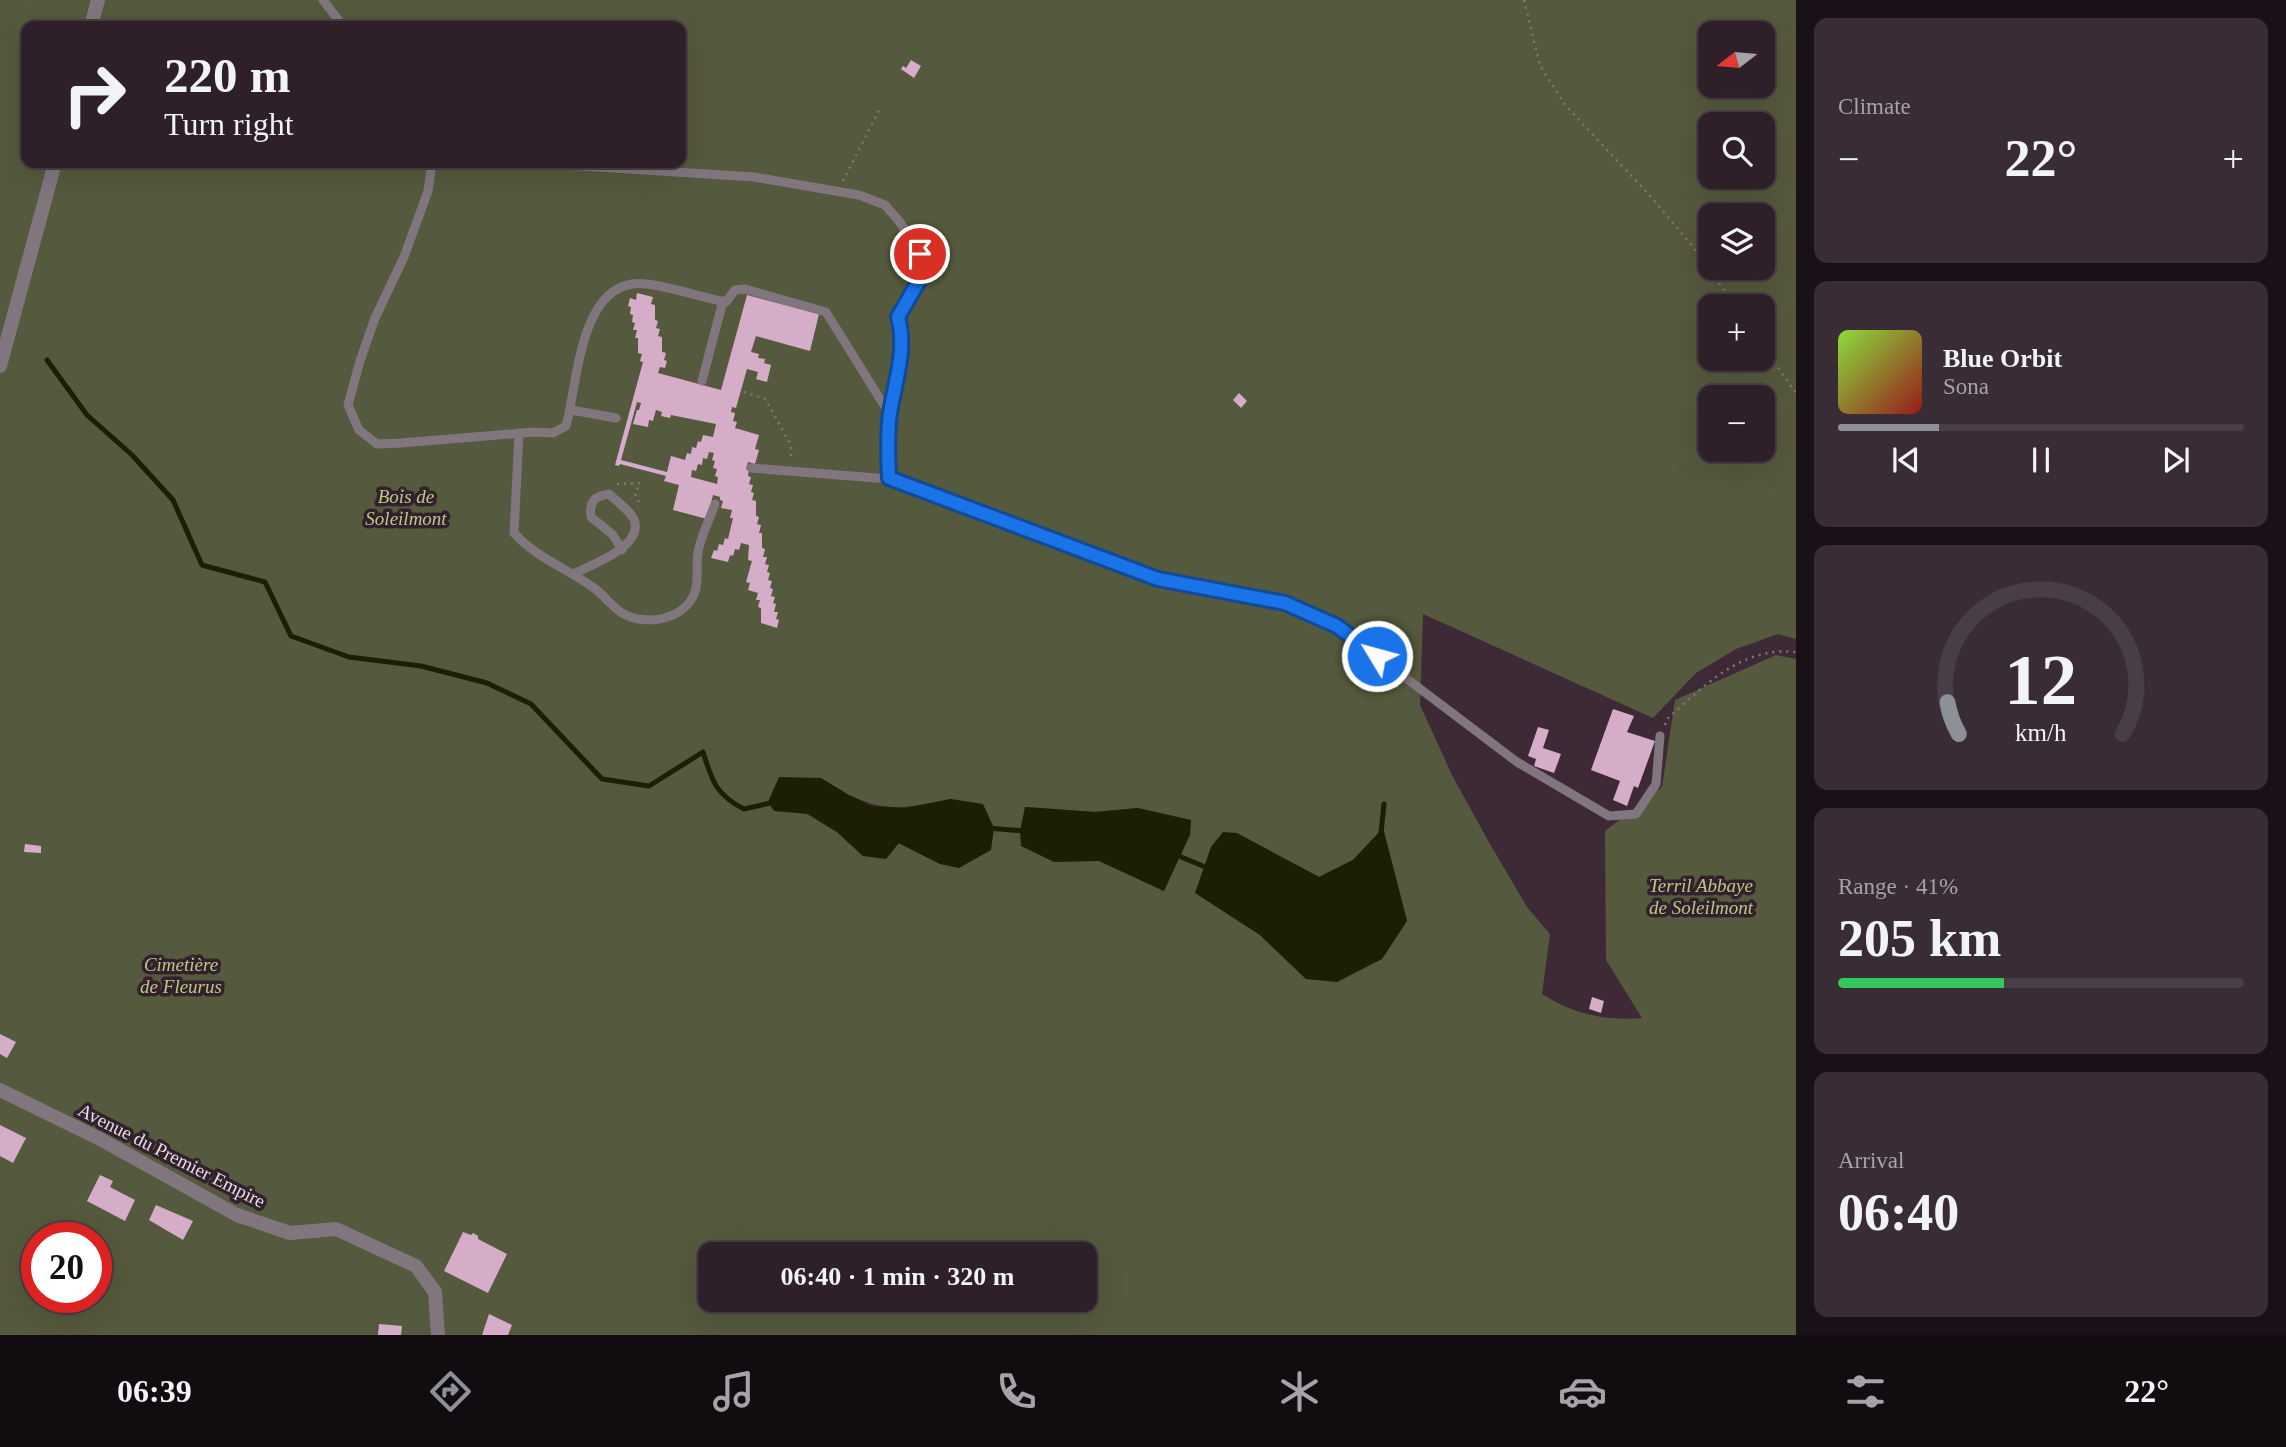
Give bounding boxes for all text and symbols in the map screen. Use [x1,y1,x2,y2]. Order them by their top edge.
north arrow [1698,21,1774,98]
map controls [1698,21,1775,462]
text: 220 m [164,48,291,103]
icon: right [49,49,140,140]
text: Climate [1838,94,1911,119]
text: Turn right [164,106,294,142]
button: search [1698,112,1775,189]
text: 22° [2005,130,2077,187]
text: − [1838,138,1859,180]
text: + [2223,138,2244,180]
button: layers [1698,203,1775,280]
pin [890,224,950,284]
icon: arrive [901,235,939,273]
button: + [1698,294,1775,371]
text: Blue Orbit [1943,344,2062,373]
text: Sona [1943,374,1989,399]
button: − [1698,385,1775,462]
icon: previous [1887,441,1925,479]
icon: pause [2022,441,2060,479]
icon: next [2157,441,2195,479]
park label: Bois de Soleilmont [365,486,447,529]
position arrow [1340,619,1414,693]
text: 12 [2005,639,2077,720]
text: km/h [2015,718,2067,745]
text: Range · 41% [1838,874,1958,899]
park label: Terril Abbaye de Soleilmont [1649,875,1754,918]
text: 205 km [1838,910,2001,967]
park label: Cimetière de Fleurus [140,954,222,997]
street label: Avenue du Premier Empire [75,1099,269,1212]
text: Arrival [1838,1148,1904,1173]
text: 06:40 [1838,1184,1959,1241]
speed limit sign: 20 [21,1222,112,1313]
text: 06:40 · 1 min · 320 m [781,1262,1015,1291]
icon: directions [426,1367,475,1416]
icon: music [709,1367,758,1416]
icon: phone [992,1367,1041,1416]
icon: climate [1275,1367,1324,1416]
icon: car [1558,1367,1607,1416]
icon: filters [1841,1367,1890,1416]
text: 06:39 [117,1373,192,1409]
text: 22° [2124,1373,2169,1409]

